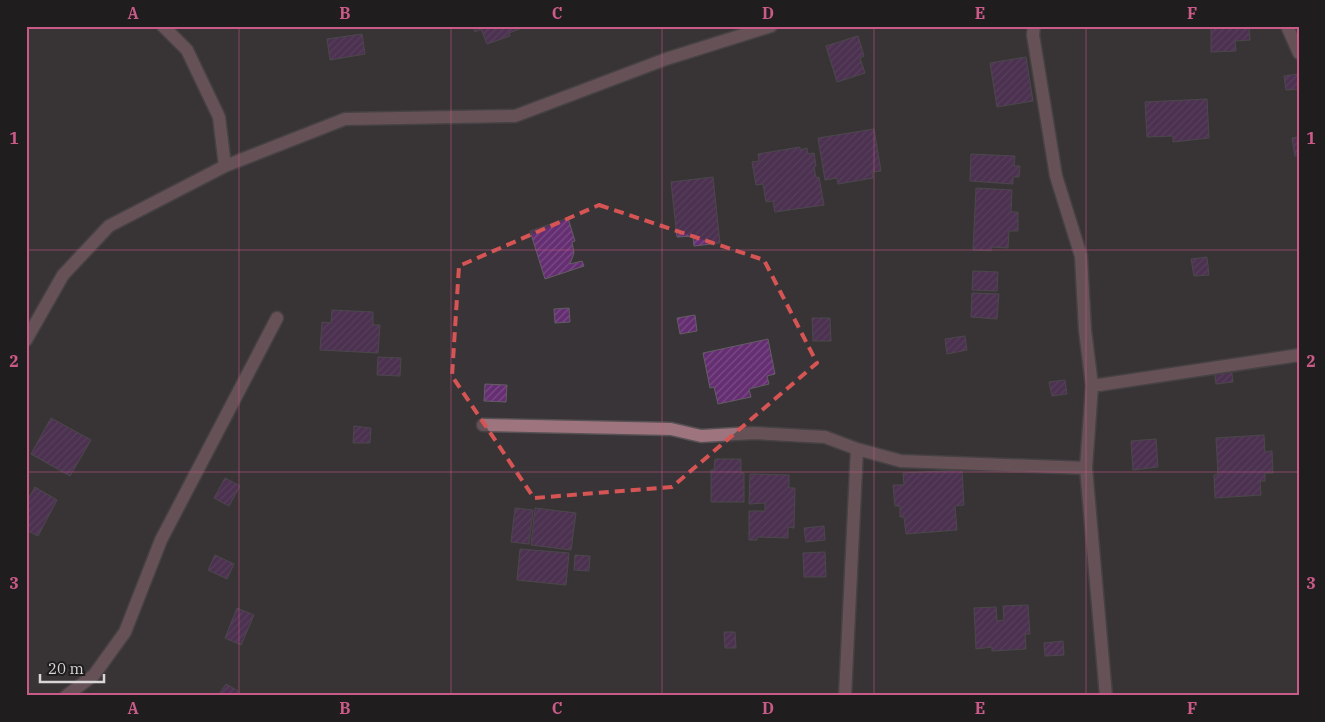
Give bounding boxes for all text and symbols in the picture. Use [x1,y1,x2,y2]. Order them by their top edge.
text: A [127,3,139,23]
text: B [339,3,351,23]
text: C [552,3,562,23]
text: D [762,3,774,23]
text: E [975,3,985,23]
text: F [1187,3,1197,23]
text: 1 [9,128,19,148]
text: 1 [1306,128,1316,148]
text: 2 [9,351,19,371]
text: 2 [1306,351,1316,371]
text: 3 [9,573,19,593]
text: 3 [1306,573,1316,593]
scale bar [40,652,104,684]
text: 20 m [48,659,84,678]
text: A [127,698,139,718]
text: B [339,698,351,718]
text: C [552,698,562,718]
text: D [762,698,774,718]
text: E [975,698,985,718]
text: F [1187,698,1197,718]

